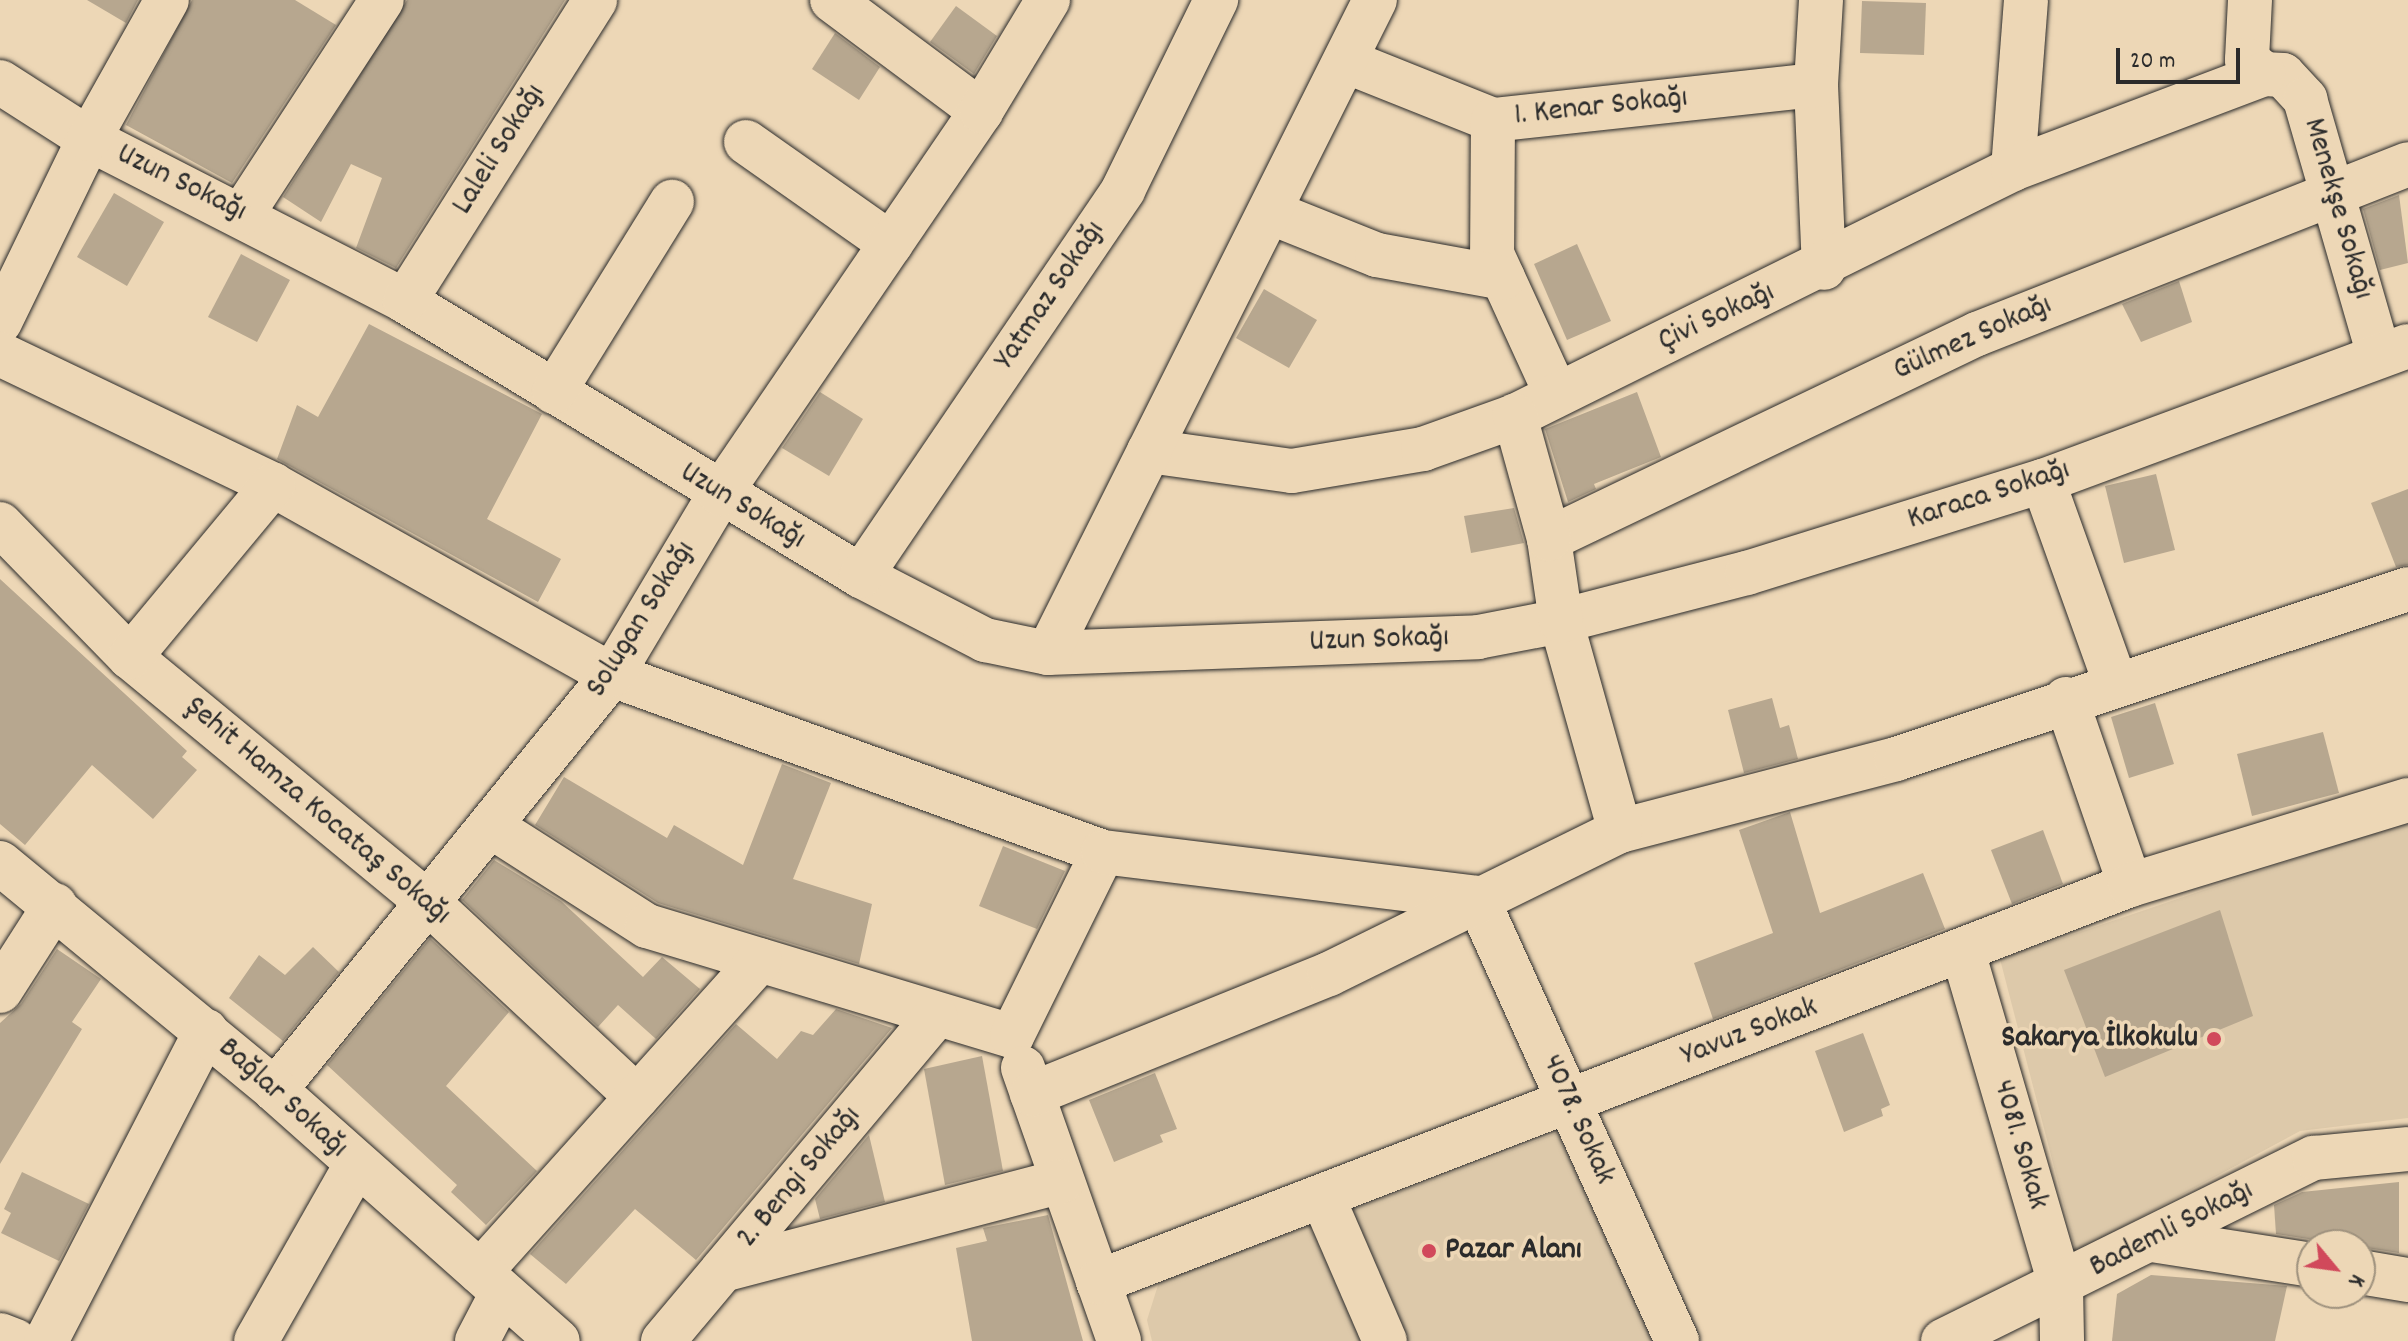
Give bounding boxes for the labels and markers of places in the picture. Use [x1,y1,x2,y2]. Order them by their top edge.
place label: Sakarya İlkokulu [2001,1020,2198,1058]
marker: Sakarya İlkokulu [2205,1030,2223,1048]
place label: Pazar Alanı [1445,1232,1582,1270]
marker: Pazar Alanı [1420,1242,1438,1260]

